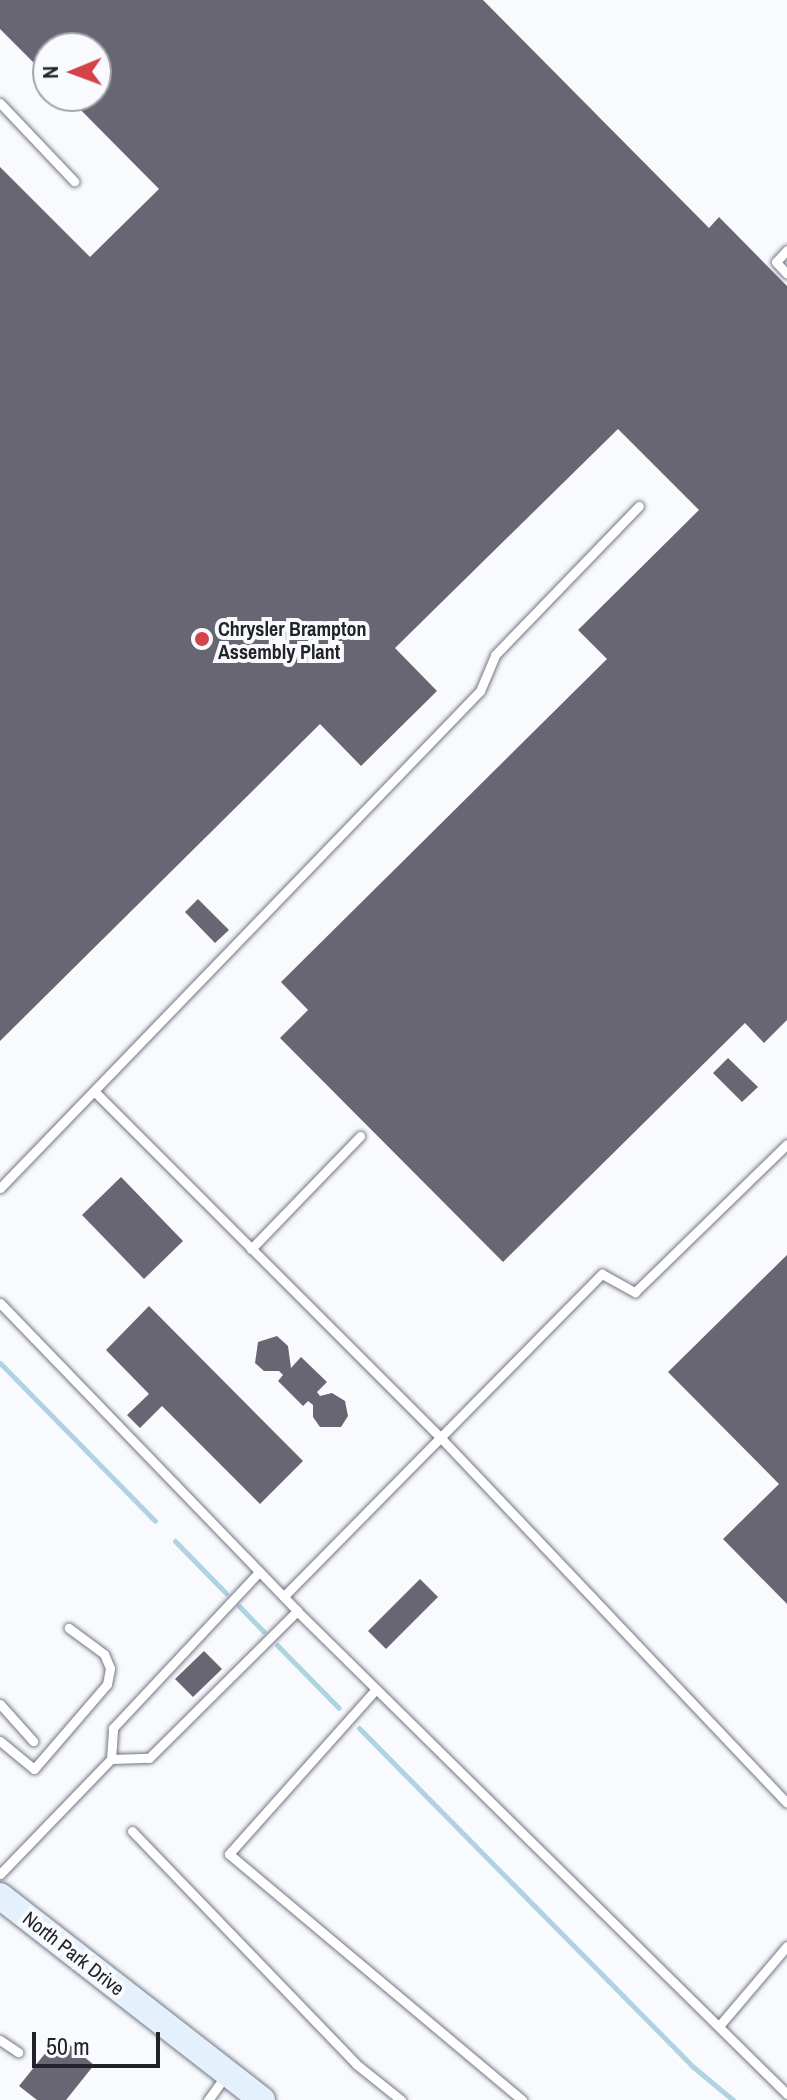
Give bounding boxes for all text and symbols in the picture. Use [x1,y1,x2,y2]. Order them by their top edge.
north arrow [32,32,112,112]
text: N [35,66,65,79]
place label: Chrysler Brampton Assembly Plant [218,616,367,663]
marker: Chrysler Brampton Assembly Plant [193,630,211,648]
street label: North Park Drive [18,1906,130,2000]
scale bar [36,2016,164,2066]
text: 50 m [46,2030,90,2062]

